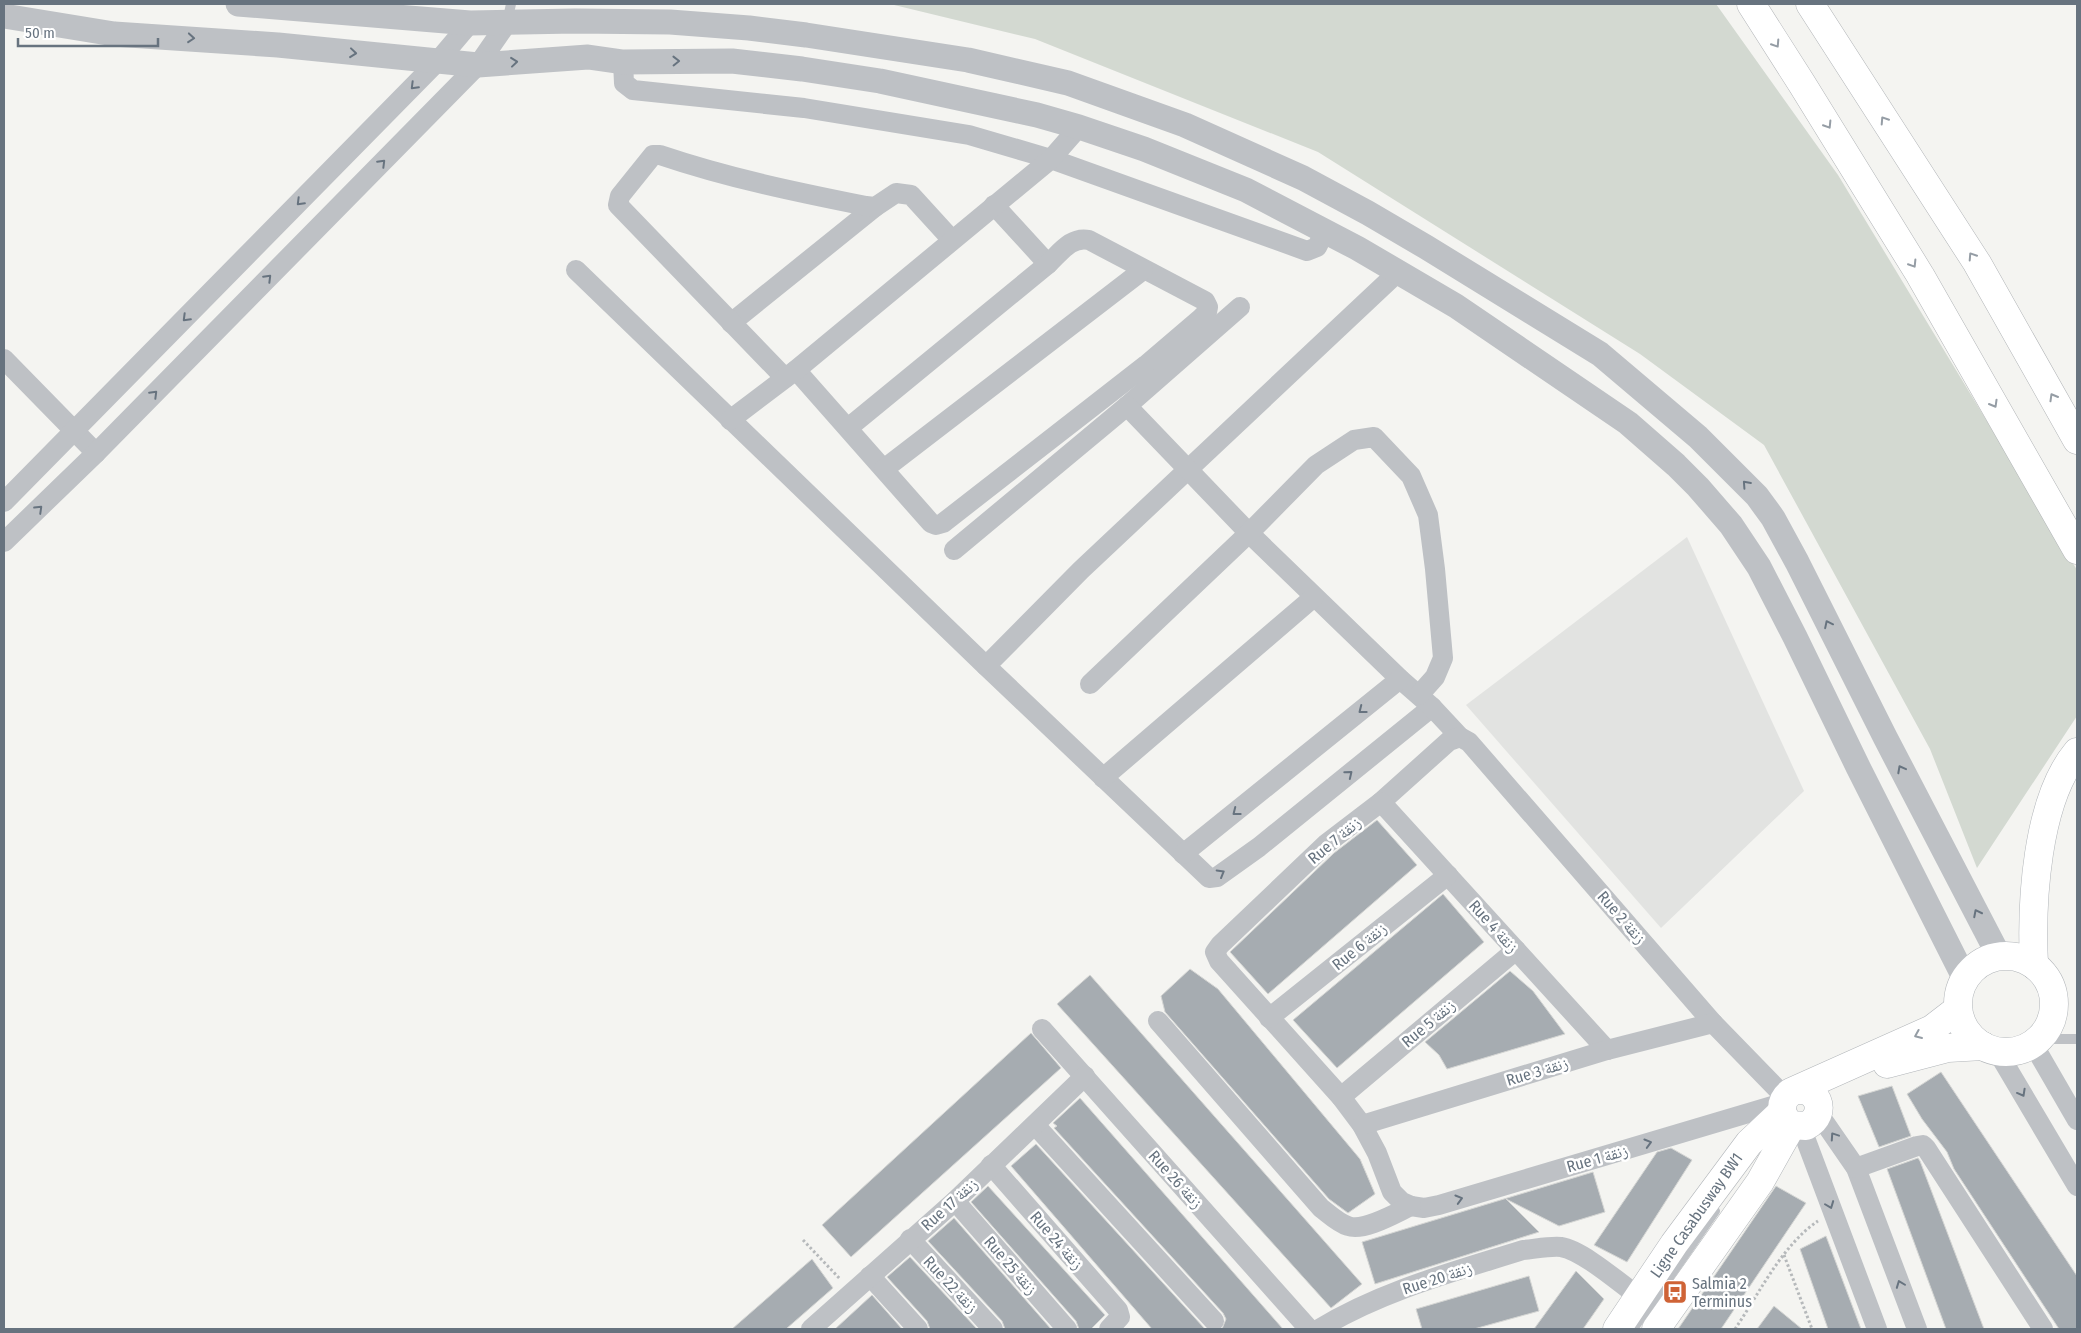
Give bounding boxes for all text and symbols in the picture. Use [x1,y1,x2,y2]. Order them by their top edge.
scale bar [18,15,158,47]
text: 50 m [25,24,55,42]
one-way arrow [187,32,195,43]
one-way arrow [1770,38,1780,47]
one-way arrow [349,47,357,58]
one-way arrow [673,56,681,66]
one-way arrow [511,57,519,68]
one-way arrow [411,80,420,89]
one-way arrow [1881,116,1891,125]
one-way arrow [1821,120,1831,129]
one-way arrow [376,159,385,168]
one-way arrow [297,196,306,205]
one-way arrow [1969,253,1979,262]
one-way arrow [1907,258,1916,267]
one-way arrow [262,275,271,284]
one-way arrow [183,312,192,321]
one-way arrow [149,391,158,400]
one-way arrow [2049,394,2059,403]
one-way arrow [1988,399,1998,408]
one-way arrow [1743,481,1752,490]
one-way arrow [33,506,42,515]
one-way arrow [1824,620,1834,629]
one-way arrow [1359,704,1368,712]
one-way arrow [1897,765,1907,774]
one-way arrow [1343,771,1352,779]
one-way arrow [1233,807,1242,815]
street label: Rue 7 زنقة [1304,813,1365,868]
one-way arrow [1216,870,1225,880]
street label: Rue 2 زنقة [1594,887,1650,948]
street label: Rue 4 زنقة [1465,896,1522,957]
one-way arrow [1973,909,1983,918]
street label: Rue 6 زنقة [1328,919,1390,974]
street label: Rue 5 زنقة [1398,996,1459,1051]
one-way arrow [1914,1029,1923,1040]
street label: Rue 3 زنقة [1504,1053,1570,1090]
one-way arrow [2016,1087,2026,1096]
one-way arrow [1831,1132,1840,1142]
one-way arrow [1644,1138,1652,1148]
street label: Rue 1 زنقة [1564,1141,1630,1176]
street label: Rue 26 زنقة [1145,1146,1207,1212]
street label: Ligne Casabusway BW1 [1646,1149,1747,1281]
street label: Rue 17 زنقة [917,1174,981,1235]
one-way arrow [1454,1194,1462,1204]
one-way arrow [1824,1200,1834,1209]
street label: Rue 24 زنقة [1026,1207,1087,1273]
street label: Rue 25 زنقة [980,1232,1041,1298]
street label: Rue 22 زنقة [920,1252,982,1317]
street label: Rue 20 زنقة [1400,1258,1474,1299]
place label: Salmia 2 Terminus [1692,1274,1752,1311]
bus stop icon: Salmia 2 Terminus [1662,1279,1688,1305]
one-way arrow [1896,1280,1906,1289]

